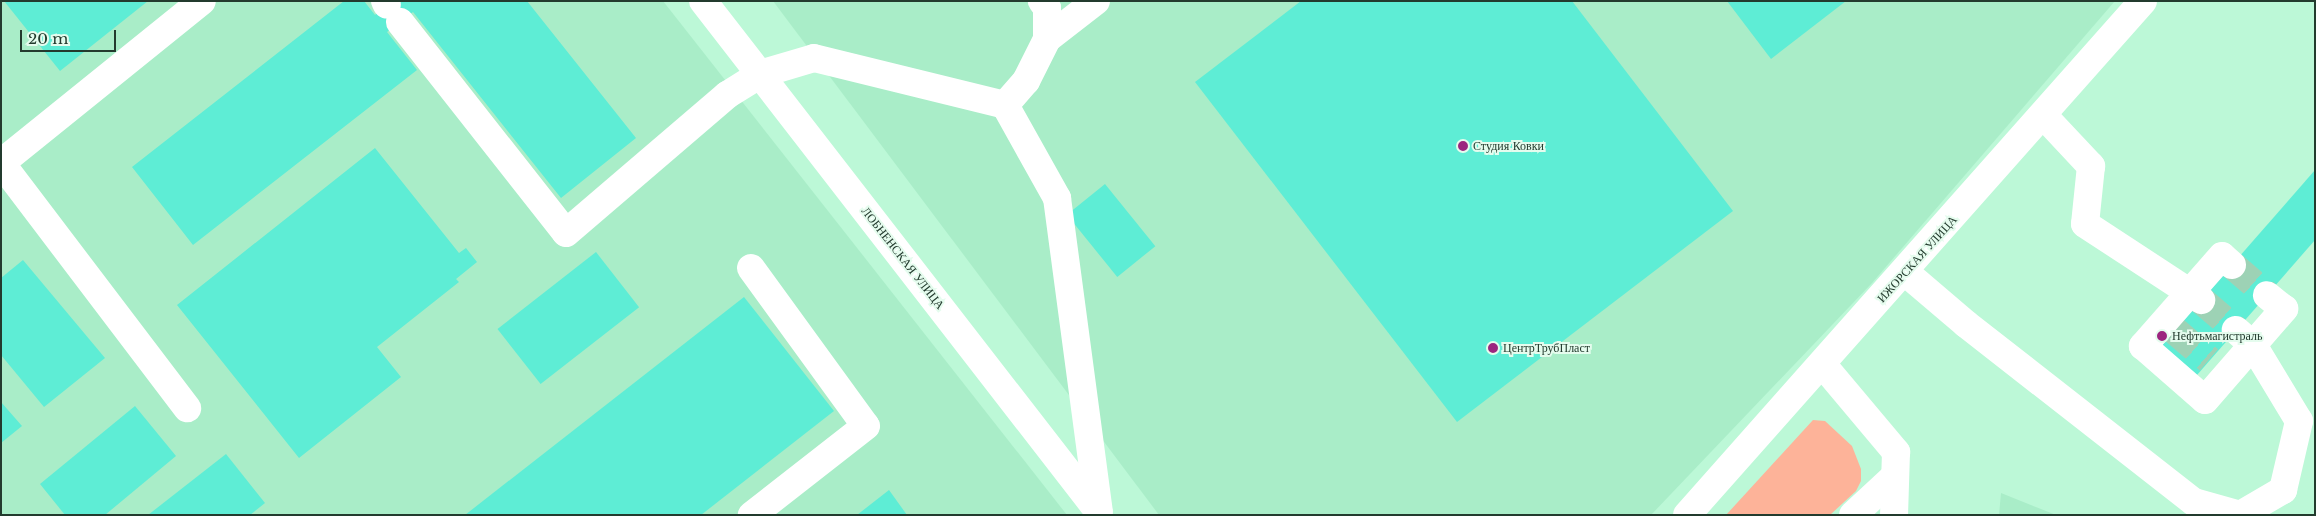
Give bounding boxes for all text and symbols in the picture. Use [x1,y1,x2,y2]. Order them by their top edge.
scale bar [22,20,119,52]
text: 20 m [28,29,68,48]
place label: Студия Ковки [1473,139,1544,153]
marker: Студия Ковки [1457,140,1469,152]
street label: ЛОБНЕНСКАЯ УЛИЦА [859,204,947,312]
street label: ИЖОРСКАЯ УЛИЦА [1874,213,1960,305]
place label: Нефтьмагистраль [2172,329,2262,343]
marker: Нефтьмагистраль [2156,330,2168,342]
place label: ЦентрТрубПласт [1503,341,1590,355]
marker: ЦентрТрубПласт [1487,342,1499,354]

